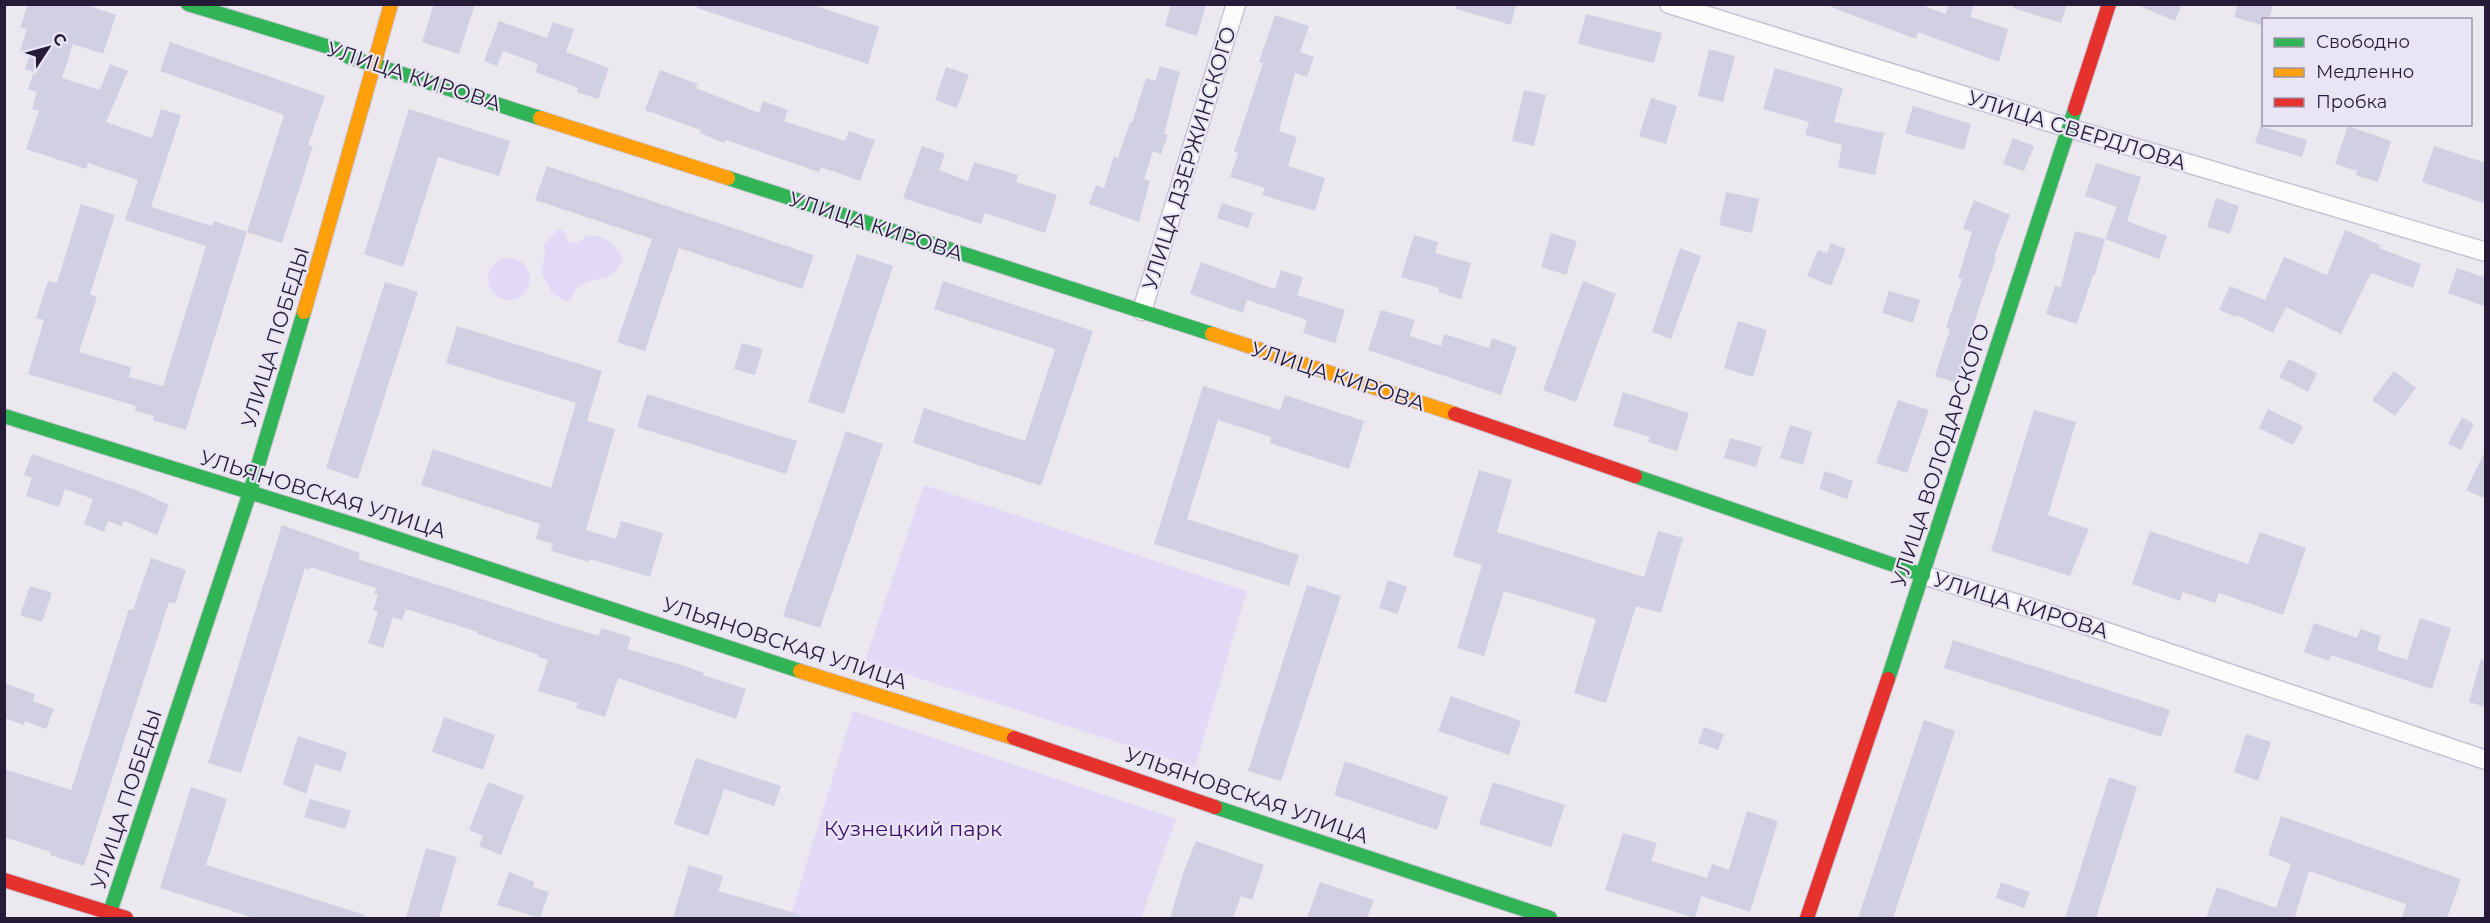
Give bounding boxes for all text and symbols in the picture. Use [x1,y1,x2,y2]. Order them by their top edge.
north arrow [18,18,78,78]
legend [2262,18,2472,126]
street label: УЛИЦА ДЗЕРЖИНСКОГО [1137,23,1241,293]
text: С [49,29,71,50]
text: Свободно [2316,31,2410,53]
street label: УЛИЦА КИРОВА [324,36,505,116]
text: Медленно [2316,61,2414,83]
street label: УЛИЦА СВЕРДЛОВА [1965,85,2190,175]
text: Пробка [2316,91,2387,113]
street label: УЛИЦА КИРОВА [786,186,967,266]
street label: УЛИЦА ПОБЕДЫ [236,244,314,430]
street label: УЛИЦА ВОЛОДАРСКОГО [1886,320,1994,590]
street label: УЛИЦА КИРОВА [1248,336,1429,416]
street label: УЛЬЯНОВСКАЯ УЛИЦА [197,445,449,543]
street label: УЛИЦА КИРОВА [1930,566,2112,644]
street label: УЛЬЯНОВСКАЯ УЛИЦА [659,592,911,695]
street label: УЛИЦА ПОБЕДЫ [85,706,167,892]
street label: УЛЬЯНОВСКАЯ УЛИЦА [1122,742,1372,849]
park label: Кузнецкий парк [824,816,1002,841]

